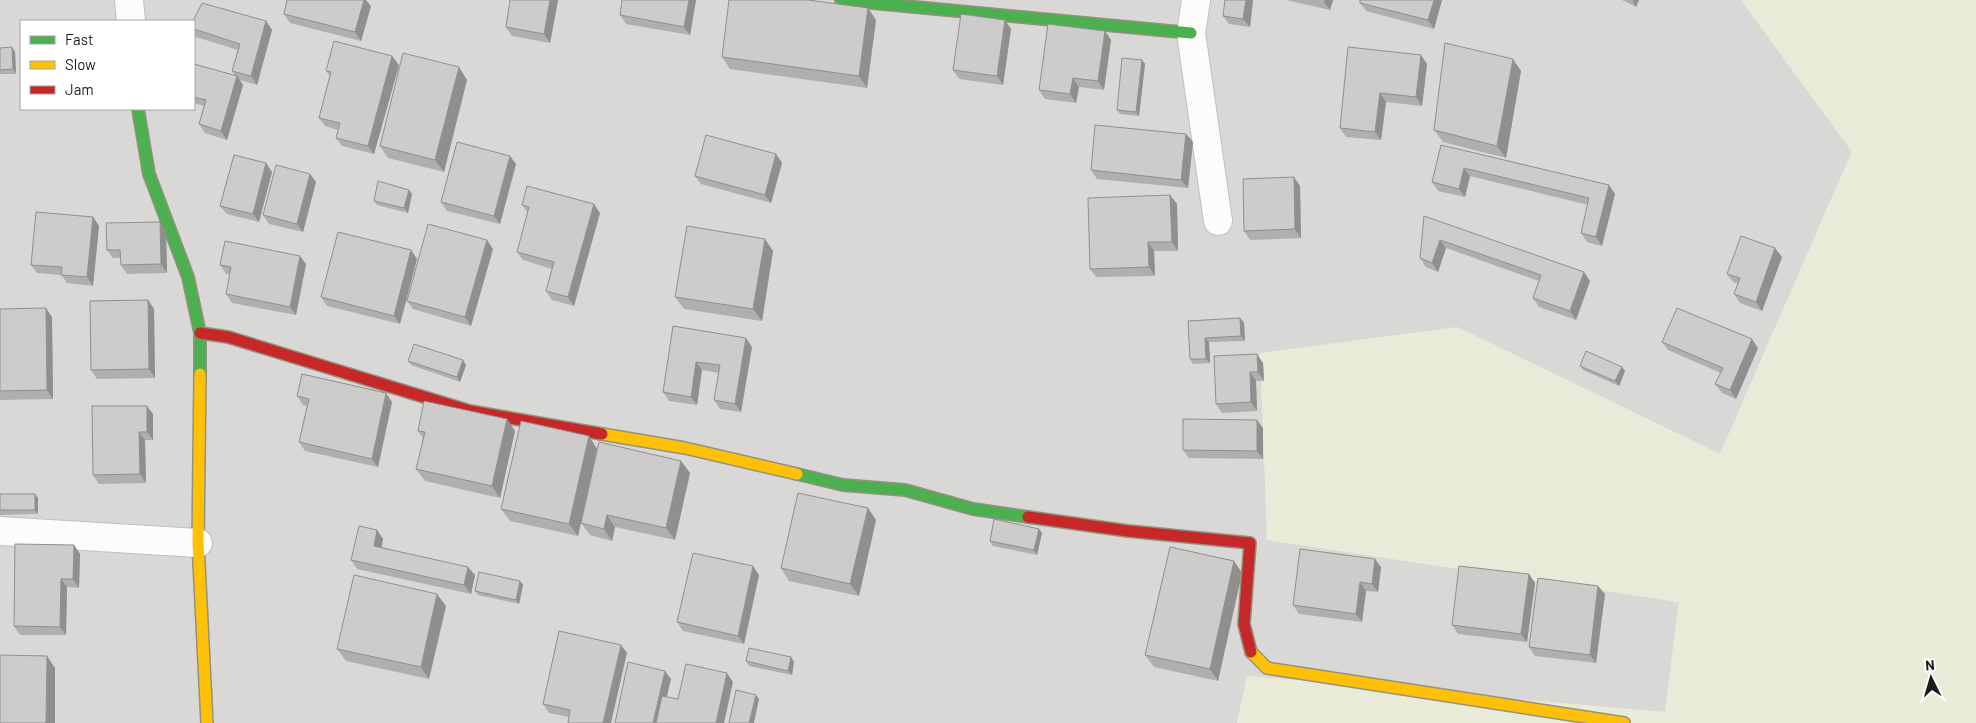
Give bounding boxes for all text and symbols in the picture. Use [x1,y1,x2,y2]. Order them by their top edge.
legend [20,20,195,110]
text: Fast [65,30,93,48]
text: Slow [65,55,96,73]
text: Jam [65,80,94,98]
north arrow [1906,653,1956,703]
text: N [1924,656,1935,673]

